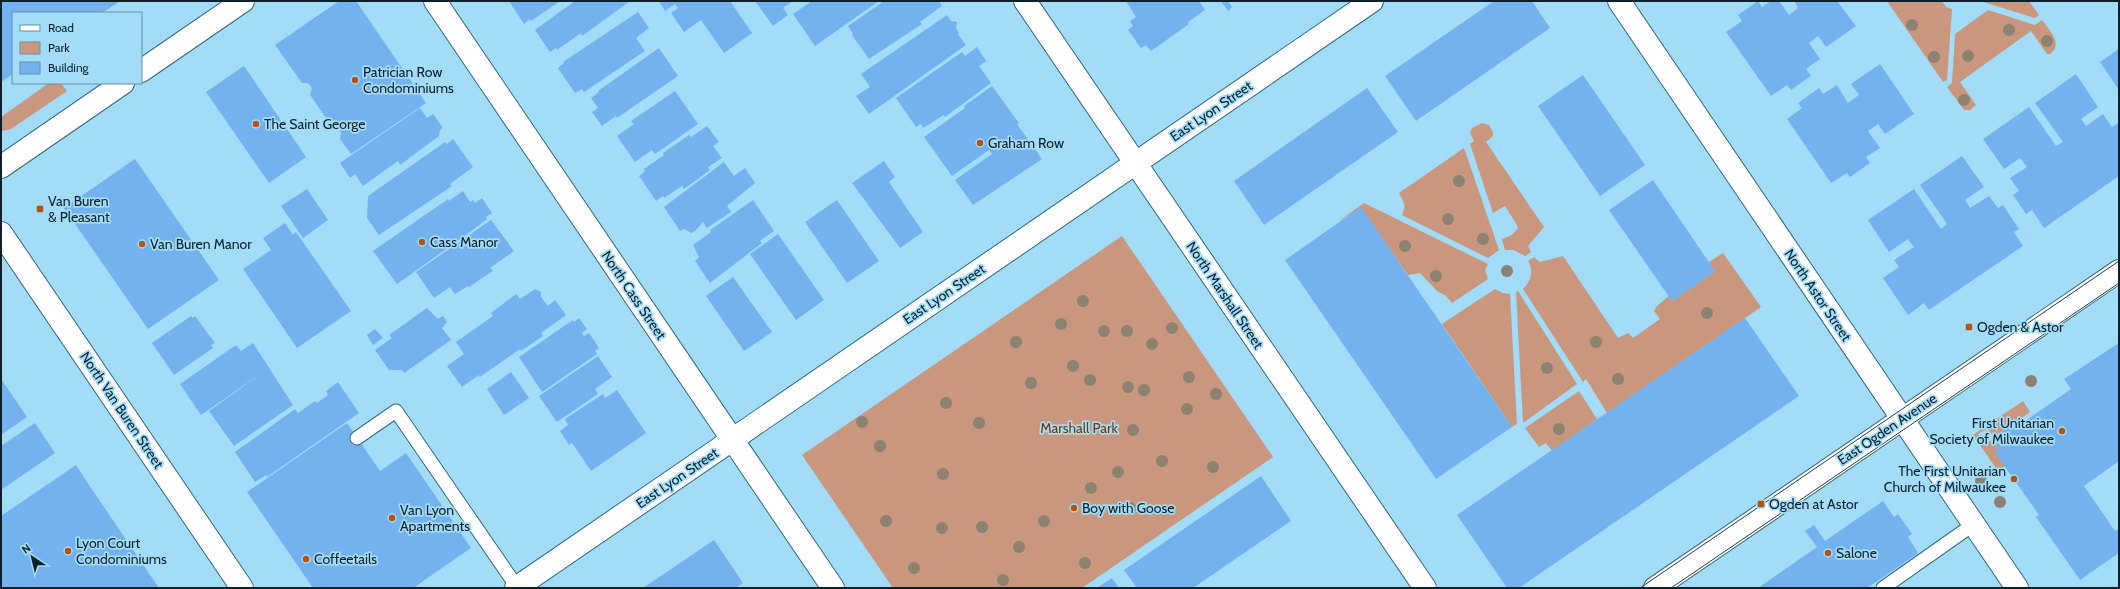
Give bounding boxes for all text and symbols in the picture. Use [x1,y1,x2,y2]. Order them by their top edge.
legend [12,12,142,84]
text: Road [48,20,74,35]
text: Park [48,40,70,55]
text: Building [48,60,90,75]
place label: Patrician Row Condominiums [363,63,454,97]
marker: Patrician Row Condominiums [350,75,360,85]
street label: East Lyon Street [1166,77,1256,145]
place label: The Saint George [264,115,365,133]
marker: The Saint George [251,119,261,129]
place label: Graham Row [988,134,1064,152]
marker: Graham Row [975,138,985,148]
place label: Van Buren & Pleasant [48,192,110,226]
marker: Van Buren & Pleasant [35,204,45,214]
place label: Cass Manor [430,233,499,251]
place label: Van Buren Manor [150,235,252,253]
marker: Cass Manor [417,237,427,247]
street label: North Marshall Street [1182,238,1268,352]
marker: Van Buren Manor [137,239,147,249]
street label: North Astor Street [1780,245,1856,345]
street label: North Cass Street [598,247,671,343]
street label: East Lyon Street [899,260,989,328]
place label: Ogden & Astor [1977,318,2064,336]
marker: Ogden & Astor [1964,322,1974,332]
street label: North Van Buren Street [76,348,168,472]
street label: East Ogden Avenue [1834,389,1940,469]
place label: First Unitarian Society of Milwaukee [1929,414,2054,448]
park label: Marshall Park [1040,419,1118,437]
marker: First Unitarian Society of Milwaukee [2057,426,2067,436]
street label: East Lyon Street [632,444,722,512]
place label: The First Unitarian Church of Milwaukee [1884,462,2006,496]
marker: The First Unitarian Church of Milwaukee [2009,474,2019,484]
place label: Ogden at Astor [1769,495,1859,513]
place label: Boy with Goose [1082,499,1174,517]
marker: Ogden at Astor [1756,499,1766,509]
place label: Van Lyon Apartments [400,501,470,535]
marker: Boy with Goose [1069,503,1079,513]
marker: Van Lyon Apartments [387,513,397,523]
place label: Lyon Court Condominiums [76,534,167,568]
north arrow [12,537,52,577]
text: N [19,541,33,557]
place label: Salone [1836,544,1877,562]
marker: Lyon Court Condominiums [63,546,73,556]
marker: Salone [1823,548,1833,558]
place label: Coffeetails [314,550,377,568]
marker: Coffeetails [301,554,311,564]

